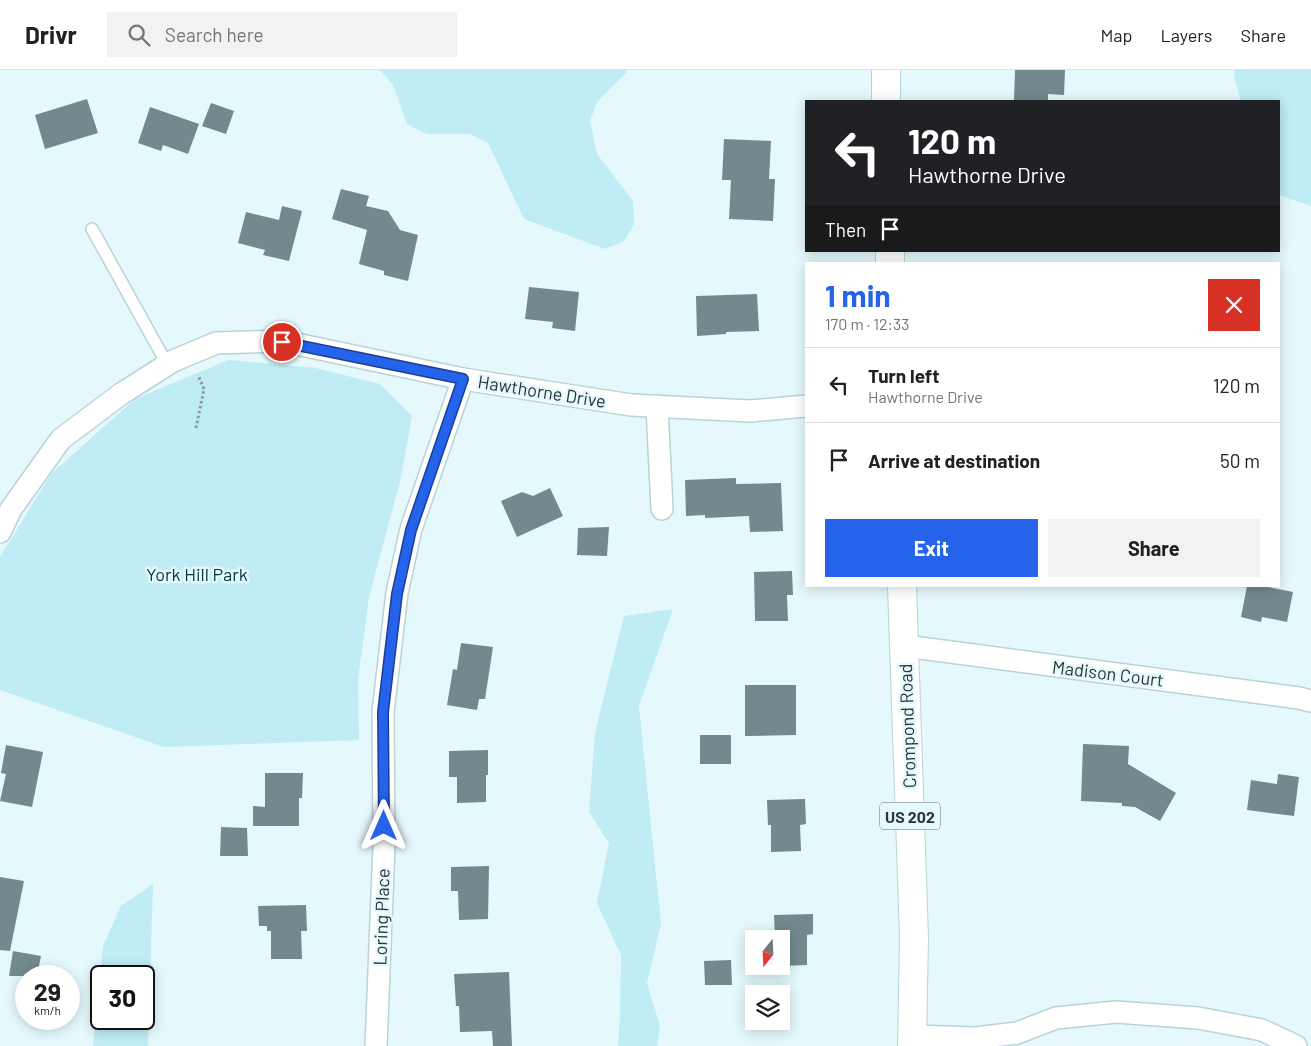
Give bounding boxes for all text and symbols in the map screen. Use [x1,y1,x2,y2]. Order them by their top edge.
search box [107,12,457,57]
text: Drivr [25,20,77,49]
icon: search [125,21,153,49]
text: Search here [165,23,264,46]
text: Map [1100,24,1132,46]
text: Layers [1160,24,1213,46]
text: Share [1241,24,1286,46]
text: 120 m [908,119,996,161]
icon: left [825,120,890,185]
text: Hawthorne Drive [908,161,1066,187]
icon: arrive [876,215,904,243]
text: Then [825,218,866,241]
text: 1 min [825,277,891,313]
button: close [1208,279,1260,331]
text: 170 m · 12:33 [825,314,909,333]
pin [261,321,303,363]
icon: arrive [268,328,296,356]
text: Turn left [868,364,939,387]
street label: Hawthorne Drive [476,370,608,412]
icon: left [825,371,853,399]
text: 120 m [1213,374,1260,397]
text: Hawthorne Drive [868,387,983,406]
icon: arrive [825,446,853,474]
text: Arrive at destination [868,449,1040,472]
text: 50 m [1220,449,1260,472]
button: Exit [825,519,1038,577]
button: Share [1048,519,1260,577]
park label: York Hill Park [146,563,248,585]
street label: Madison Court [1051,655,1165,691]
street label: Crompond Road [894,663,920,789]
position arrow [357,799,409,851]
road number: US 202 [880,802,940,829]
street label: Loring Place [368,868,394,966]
north arrow [745,930,790,975]
map controls [745,930,790,1030]
speed limit sign: 30 [90,965,155,1030]
text: 29 [34,976,61,1006]
button: layers [745,985,790,1030]
text: km/h [34,1003,61,1017]

